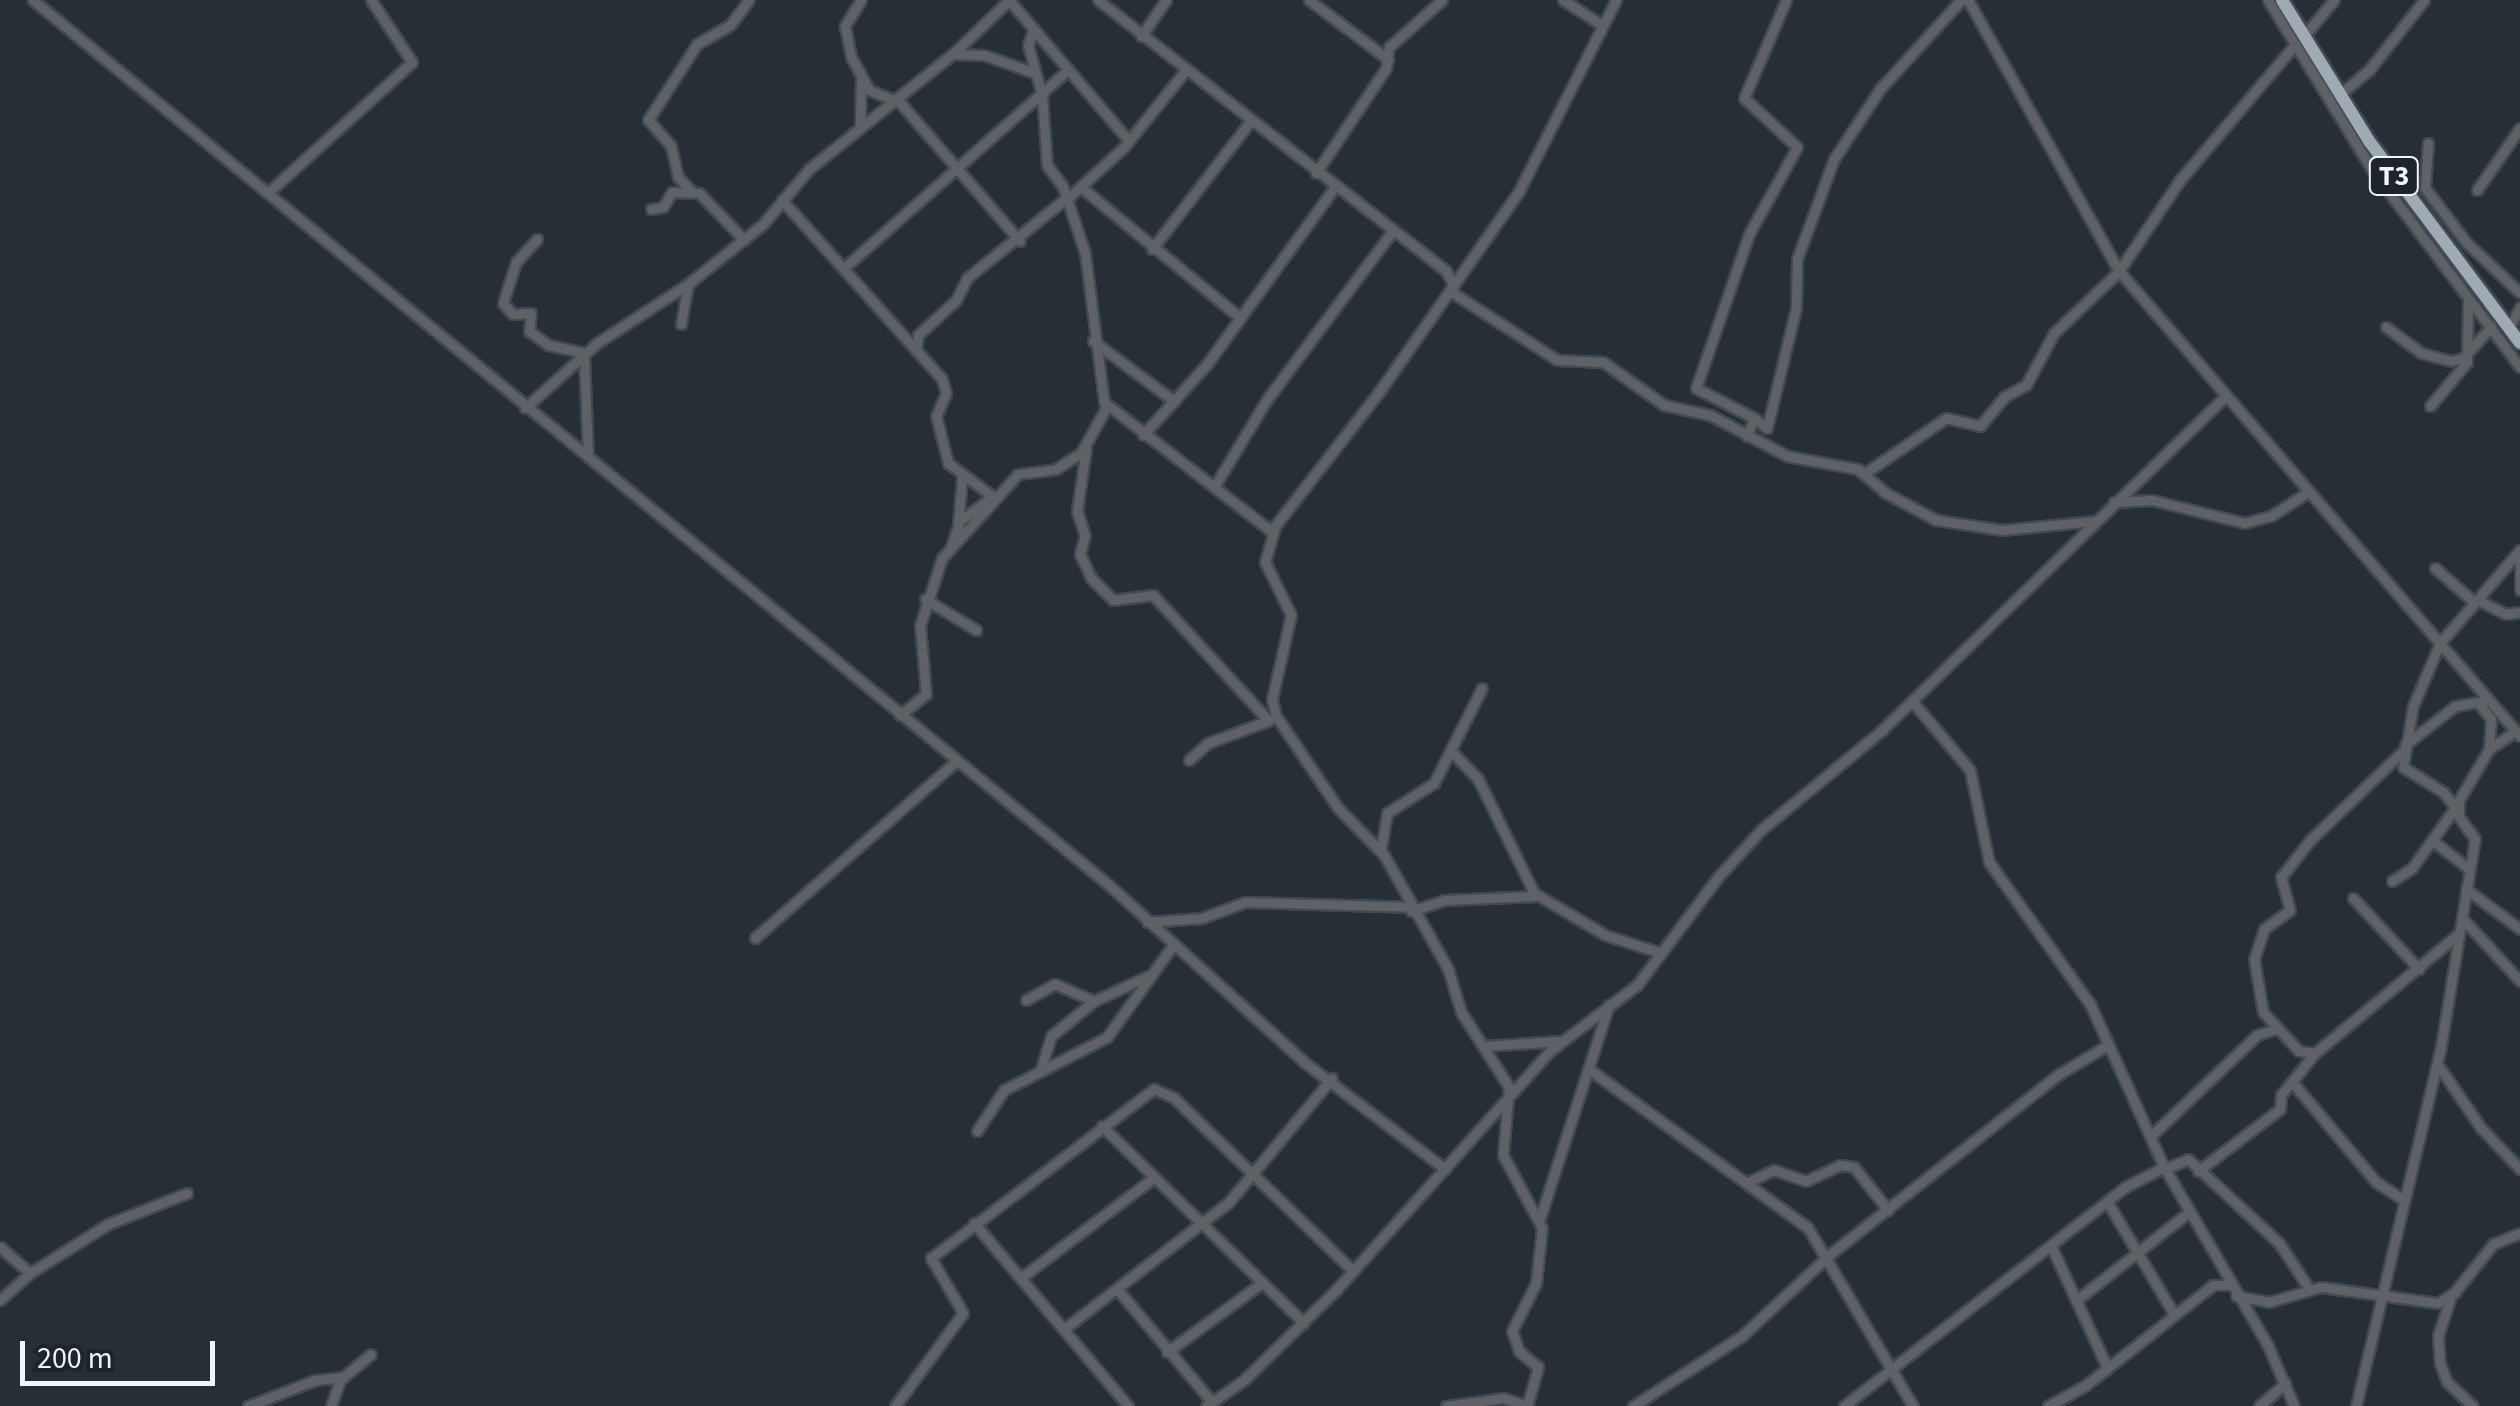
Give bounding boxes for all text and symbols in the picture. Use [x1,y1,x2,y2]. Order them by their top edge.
road number: T3 [2366,153,2422,199]
scale bar [25,1321,220,1383]
text: 200 m [37,1337,113,1380]

